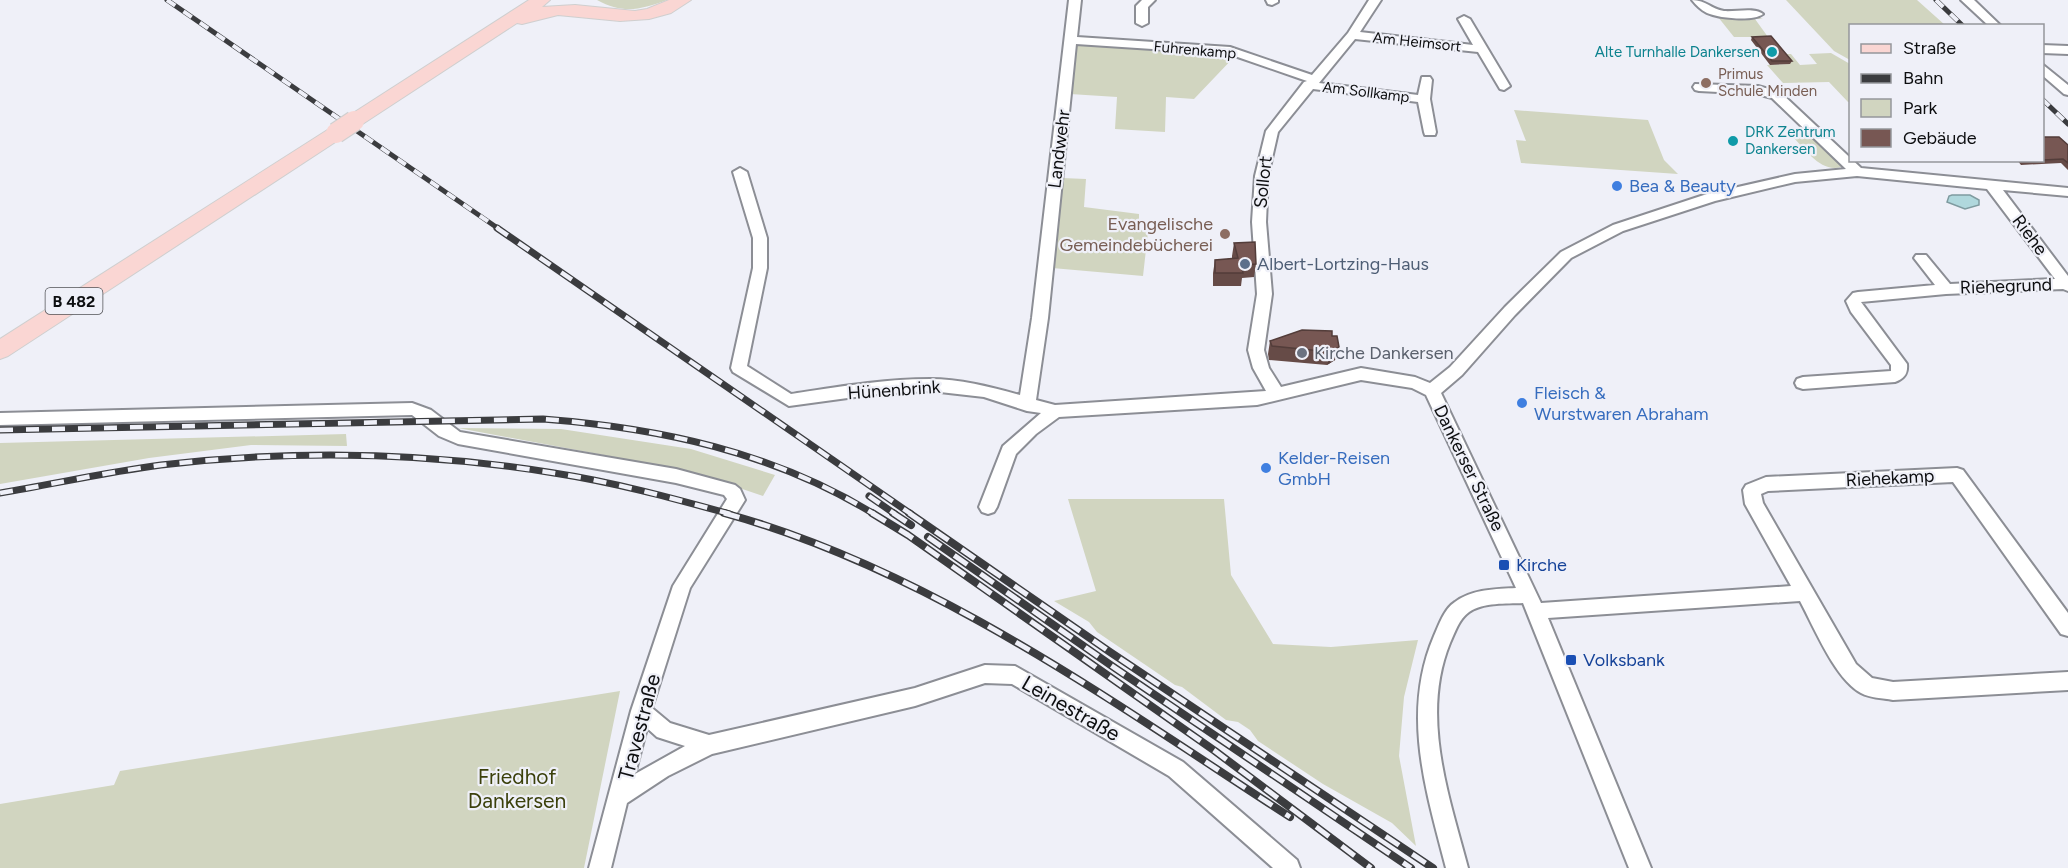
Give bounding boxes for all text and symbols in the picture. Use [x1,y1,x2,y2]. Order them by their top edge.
legend [1849,24,2044,162]
street label: Am Heimsort [1372,28,1462,56]
street label: Fuhrenkamp [1153,37,1237,63]
text: Straße [1903,37,1956,59]
place label: Alte Turnhalle Dankersen [1595,43,1760,61]
marker: Alte Turnhalle Dankersen [1765,45,1779,59]
place label: Primus Schule Minden [1718,65,1817,100]
text: Bahn [1903,67,1943,89]
marker: Primus Schule Minden [1699,76,1713,90]
street label: Am Sollkamp [1321,78,1411,106]
text: Park [1903,97,1938,119]
street label: Landwehr [1043,108,1075,190]
place label: DRK Zentrum Dankersen [1745,123,1836,158]
text: Gebäude [1903,127,1977,149]
marker: DRK Zentrum Dankersen [1726,134,1740,148]
street label: Sollort [1249,154,1277,209]
place label: Bea & Beauty [1629,175,1736,197]
marker: Bea & Beauty [1610,179,1624,193]
street label: Riehe [2008,210,2052,260]
place label: Evangelische Gemeindebücherei [1059,213,1213,256]
marker: Evangelische Gemeindebücherei [1218,227,1232,241]
place label: Albert-Lortzing-Haus [1257,253,1429,275]
marker: Albert-Lortzing-Haus [1238,257,1252,271]
street label: Riehegrund [1959,273,2053,299]
road number: B 482 [46,288,103,314]
place label: Kirche Dankersen [1314,342,1454,364]
marker: Kirche Dankersen [1295,346,1309,360]
street label: Hünenbrink [847,376,941,404]
place label: Fleisch & Wurstwaren Abraham [1534,382,1709,425]
marker: Fleisch & Wurstwaren Abraham [1515,396,1529,410]
street label: Dankerser Straße [1429,401,1509,535]
place label: Kelder-Reisen GmbH [1278,447,1390,490]
marker: Kelder-Reisen GmbH [1259,461,1273,475]
street label: Riehekamp [1845,465,1935,491]
place label: Kirche [1516,554,1567,576]
marker: Kirche [1497,558,1511,572]
place label: Volksbank [1583,649,1665,671]
marker: Volksbank [1564,653,1578,667]
street label: Leinestraße [1017,670,1125,746]
street label: Travestraße [613,671,665,783]
park label: Friedhof Dankersen [468,764,566,813]

